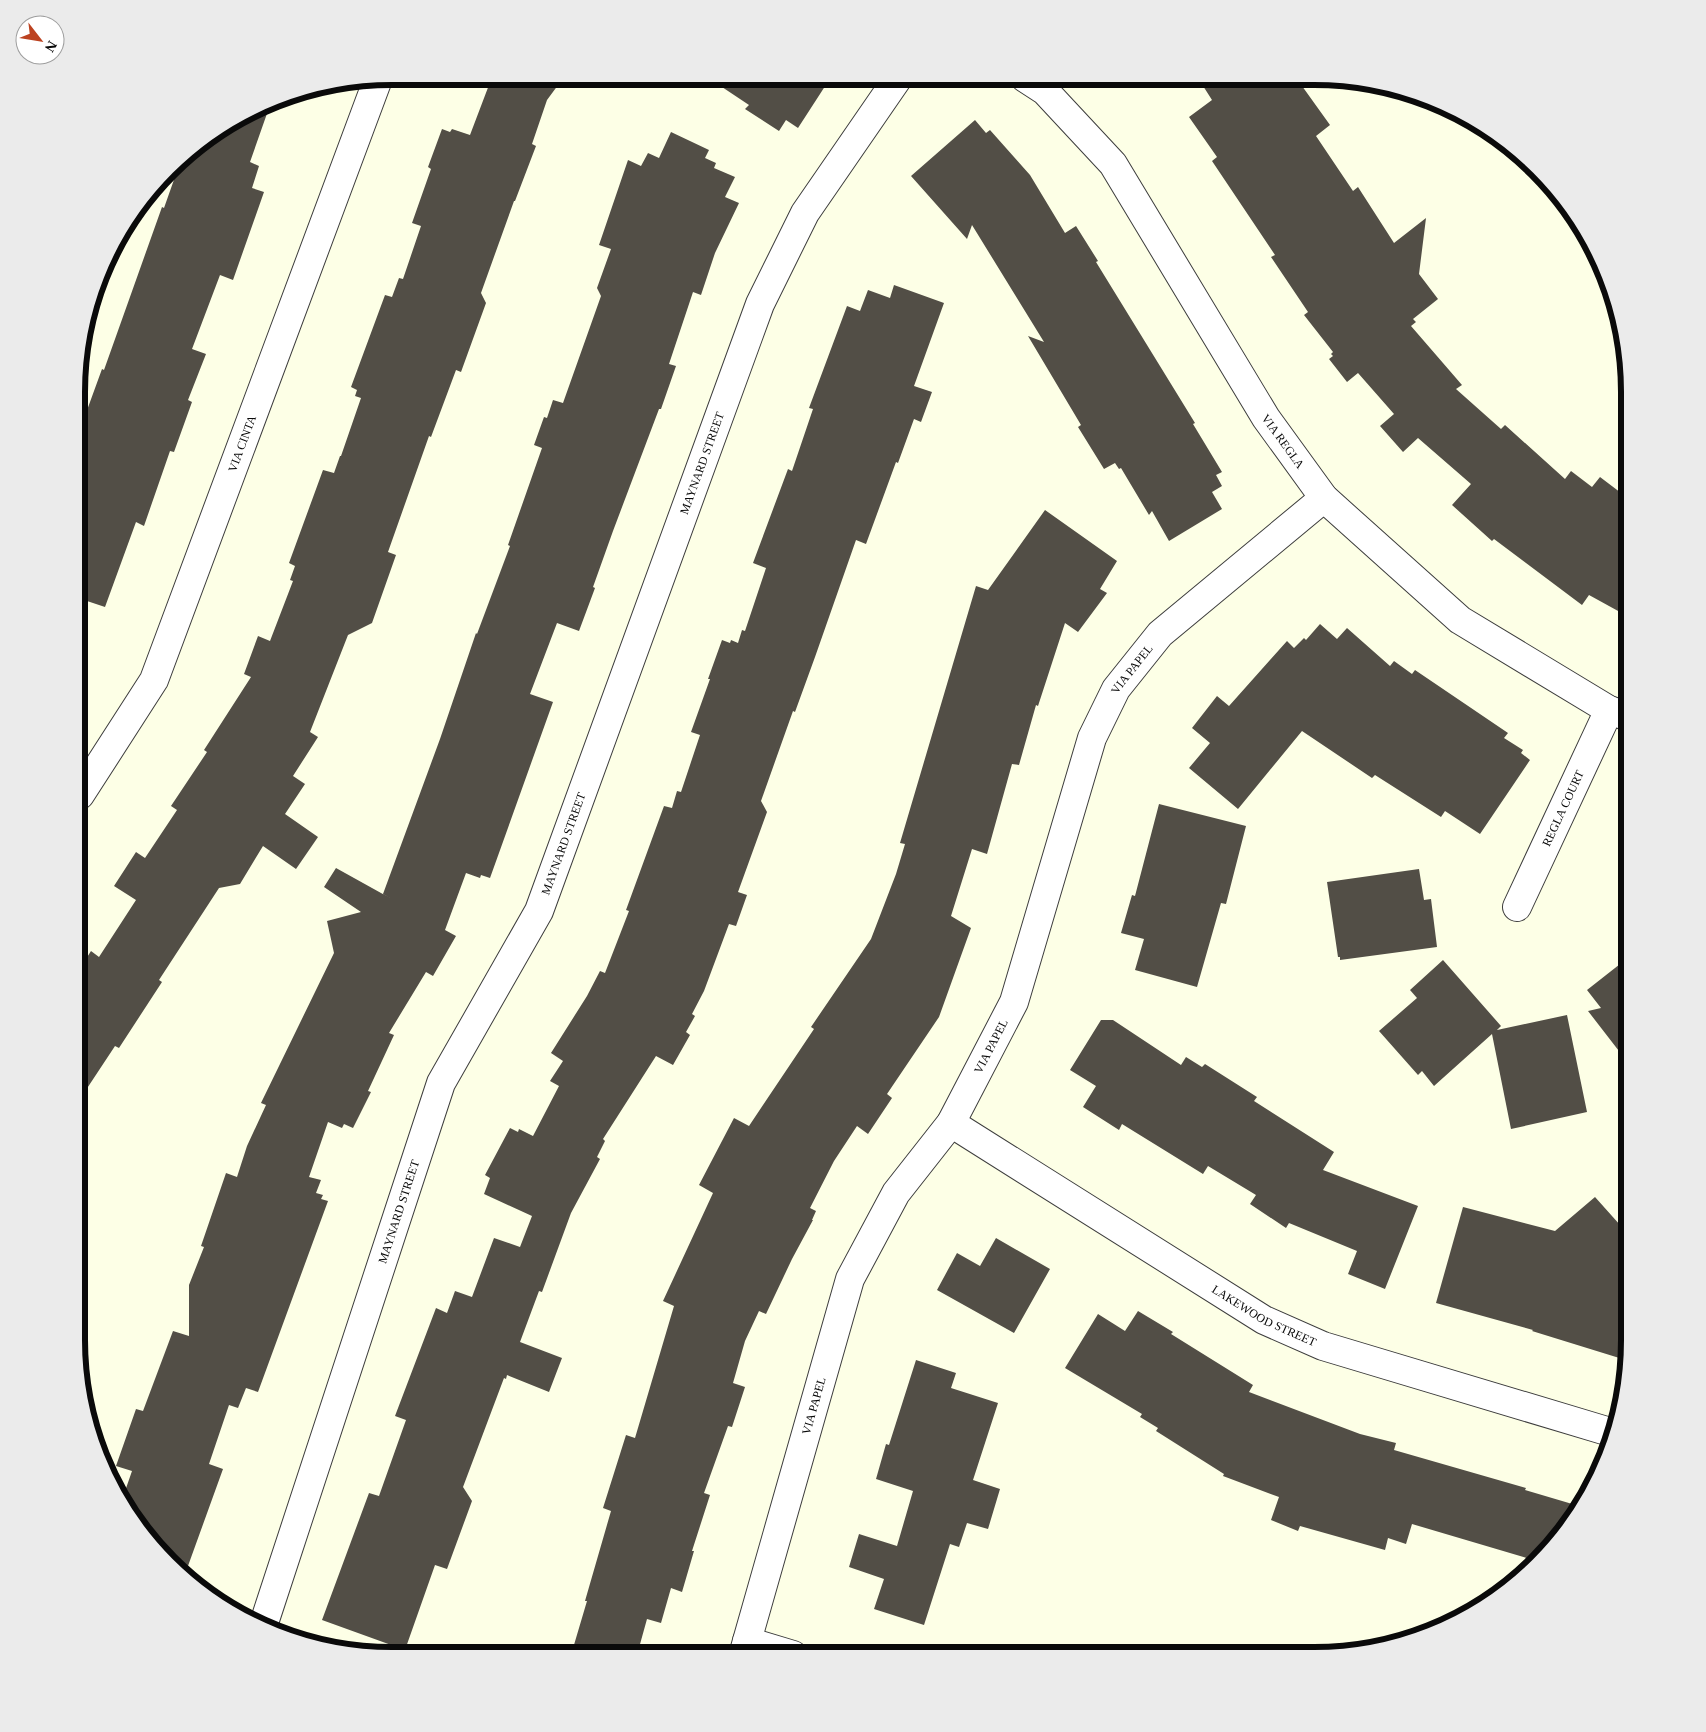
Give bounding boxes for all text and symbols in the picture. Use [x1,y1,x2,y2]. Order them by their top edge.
north arrow [15,15,65,65]
text: N [42,38,60,55]
street label: MAYNARD STREET [677,409,727,516]
street label: VIA REGLA [1259,411,1308,472]
street label: VIA CINTA [225,413,259,474]
street label: VIA PAPEL [1108,642,1156,696]
street label: REGLA COURT [1539,767,1587,849]
street label: MAYNARD STREET [538,790,589,897]
street label: VIA PAPEL [971,1017,1011,1076]
street label: MAYNARD STREET [375,1158,422,1265]
street label: LAKEWOOD STREET [1209,1282,1319,1349]
street label: VIA PAPEL [799,1375,829,1436]

